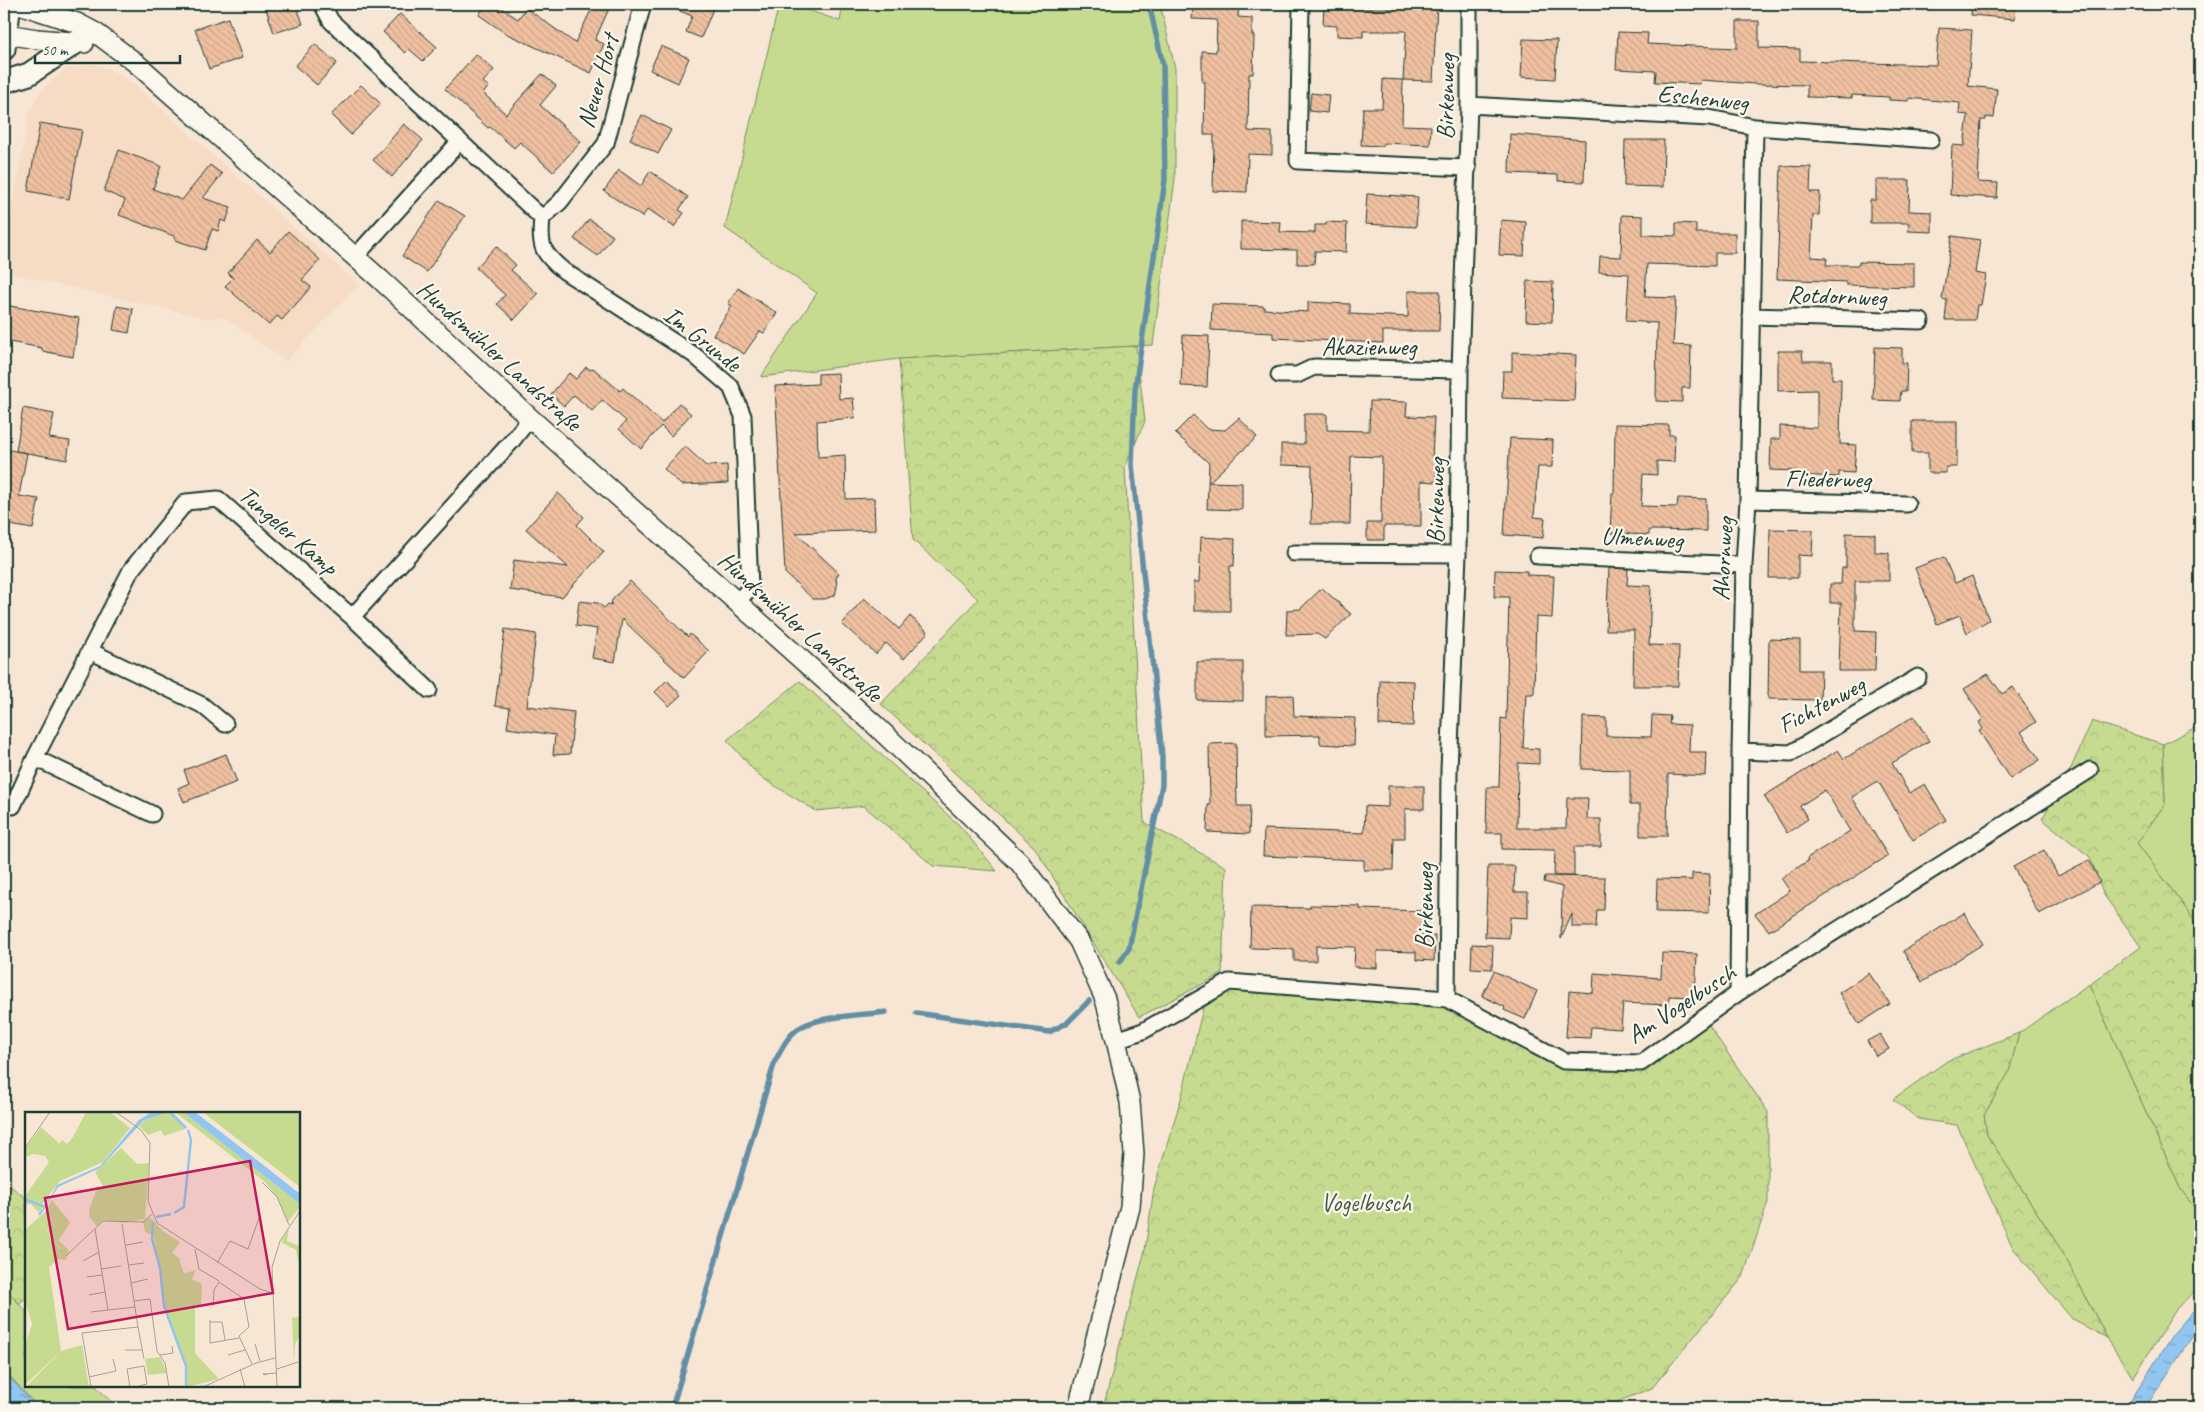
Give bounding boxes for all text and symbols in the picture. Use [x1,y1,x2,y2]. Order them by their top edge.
street label: Neuer Hort [569,27,628,132]
scale bar [35,32,180,64]
text: 50 m [42,41,69,60]
street label: Birkenweg [1429,52,1463,140]
street label: Eschenweg [1656,77,1752,119]
street label: Hundsmühler Landstraße [410,273,590,439]
street label: Rotdornweg [1787,278,1889,314]
street label: Im Grunde [657,299,749,380]
street label: Akazienweg [1322,331,1418,363]
street label: Birkenweg [1419,456,1453,544]
street label: Fliederweg [1785,462,1873,496]
street label: Tungeler Kamp [232,479,346,584]
street label: Ahornweg [1705,515,1741,601]
street label: Ulmenweg [1600,520,1686,556]
street label: Hundsmühler Landstraße [711,544,891,710]
street label: Fichtenweg [1772,668,1872,741]
street label: Birkenweg [1409,861,1441,949]
street label: Am Vogelbusch [1621,956,1743,1051]
inset map [25,1112,300,1387]
park label: Vogelbusch [1321,1187,1412,1219]

